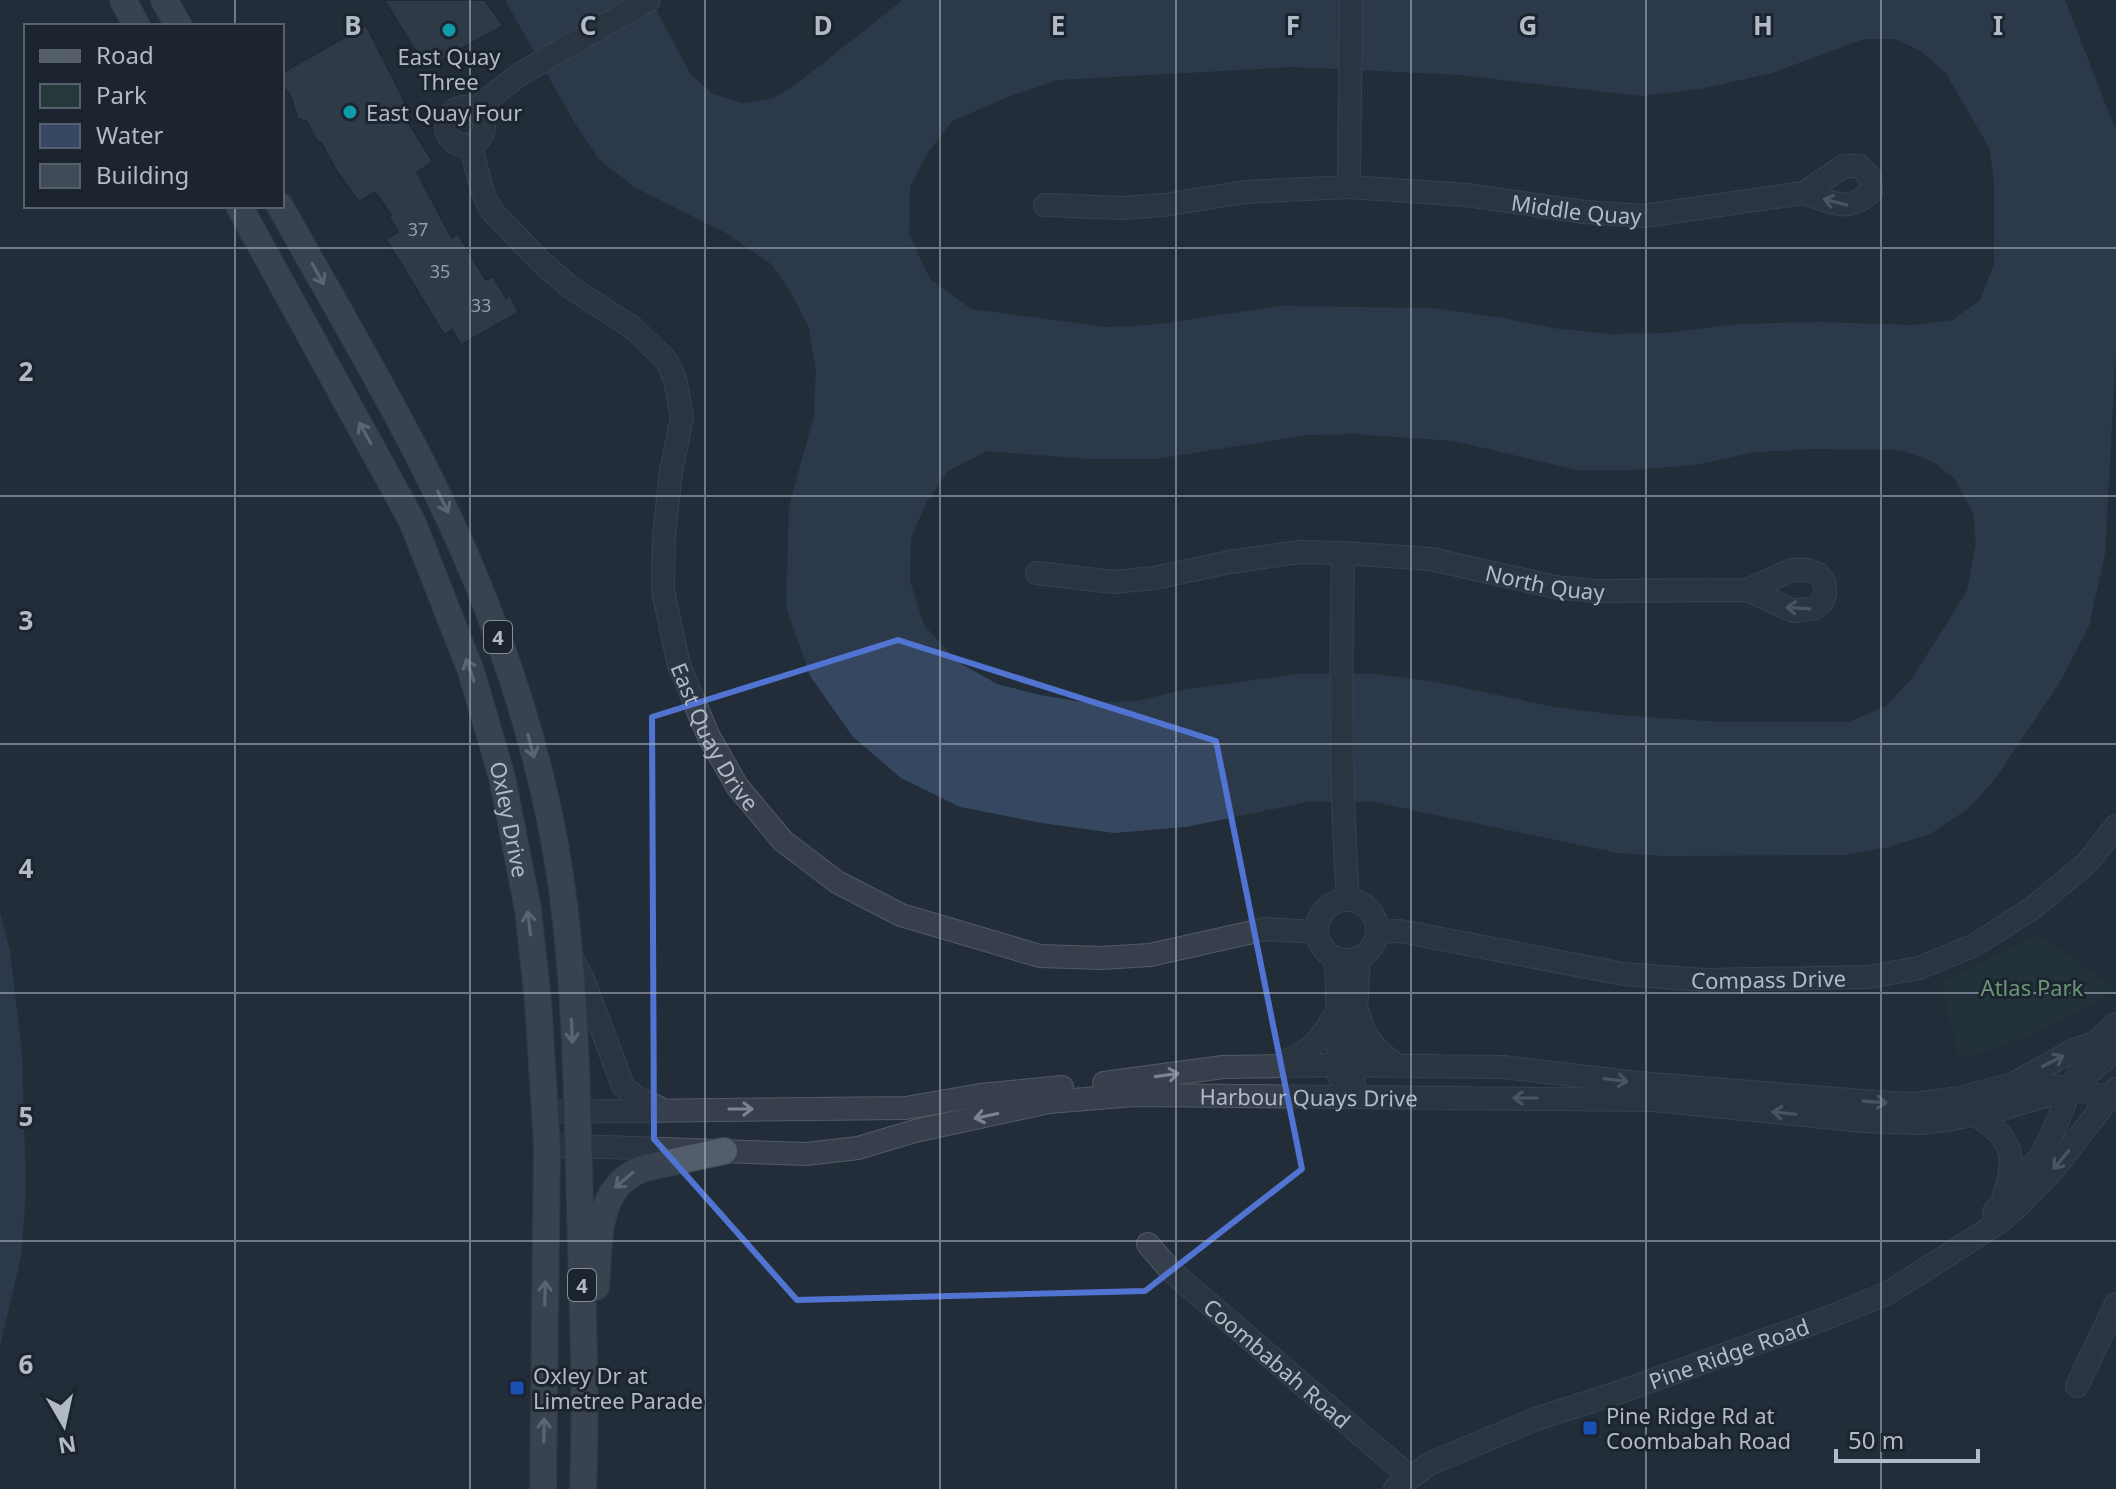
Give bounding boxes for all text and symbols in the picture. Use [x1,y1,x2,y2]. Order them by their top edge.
text: B [344,7,362,43]
text: C [580,7,596,43]
text: D [813,7,833,43]
text: E [1051,7,1065,43]
text: F [1286,7,1300,43]
text: G [1519,7,1537,43]
text: H [1753,7,1773,43]
text: I [1993,7,2003,43]
marker: East Quay Three [440,21,458,39]
legend [24,24,284,208]
text: Road [96,38,154,71]
place label: East Quay Three [397,41,501,96]
text: Park [96,78,147,111]
place label: East Quay Four [366,97,522,127]
marker: East Quay Four [341,103,359,121]
text: Water [96,118,164,151]
text: Building [96,158,189,191]
street label: Middle Quay [1509,187,1643,231]
one-way arrow [1823,193,1849,208]
house number: 37 [408,217,428,241]
house number: 35 [430,259,450,283]
one-way arrow [311,262,327,285]
house number: 33 [471,293,491,317]
text: 2 [19,353,34,389]
one-way arrow [356,421,372,445]
one-way arrow [436,490,451,514]
street label: North Quay [1483,557,1606,606]
one-way arrow [1785,600,1811,615]
text: 3 [19,602,33,638]
road number: 4 [484,621,512,653]
one-way arrow [461,658,476,683]
street label: East Quay Drive [665,658,766,817]
one-way arrow [525,733,540,759]
street label: Oxley Drive [483,757,536,880]
text: 4 [19,850,34,886]
one-way arrow [521,910,536,936]
street label: Compass Drive [1690,962,1846,995]
park label: Atlas Park [1981,972,2084,1002]
one-way arrow [565,1017,580,1044]
one-way arrow [2041,1053,2064,1069]
one-way arrow [1154,1067,1179,1082]
one-way arrow [1602,1073,1629,1088]
street label: Harbour Quays Drive [1199,1081,1418,1113]
one-way arrow [1512,1090,1539,1106]
one-way arrow [1861,1095,1888,1110]
text: 5 [19,1098,33,1134]
one-way arrow [727,1101,754,1117]
one-way arrow [1771,1106,1798,1121]
one-way arrow [974,1109,1000,1124]
one-way arrow [2052,1150,2070,1170]
one-way arrow [614,1171,634,1189]
road number: 4 [568,1269,596,1301]
one-way arrow [538,1280,553,1307]
street label: Coombabah Road [1198,1291,1357,1435]
street label: Pine Ridge Road [1644,1311,1813,1396]
text: 6 [19,1346,34,1382]
place label: Oxley Dr at Limetree Parade [533,1360,703,1415]
marker: Oxley Dr at Limetree Parade [508,1379,526,1397]
north arrow [24,1385,104,1465]
place label: Pine Ridge Rd at Coombabah Road [1606,1400,1791,1455]
scale bar [1836,1413,1978,1463]
one-way arrow [536,1417,552,1444]
marker: Pine Ridge Rd at Coombabah Road [1581,1419,1599,1437]
text: 50 m [1848,1423,1904,1456]
text: N [56,1430,78,1462]

